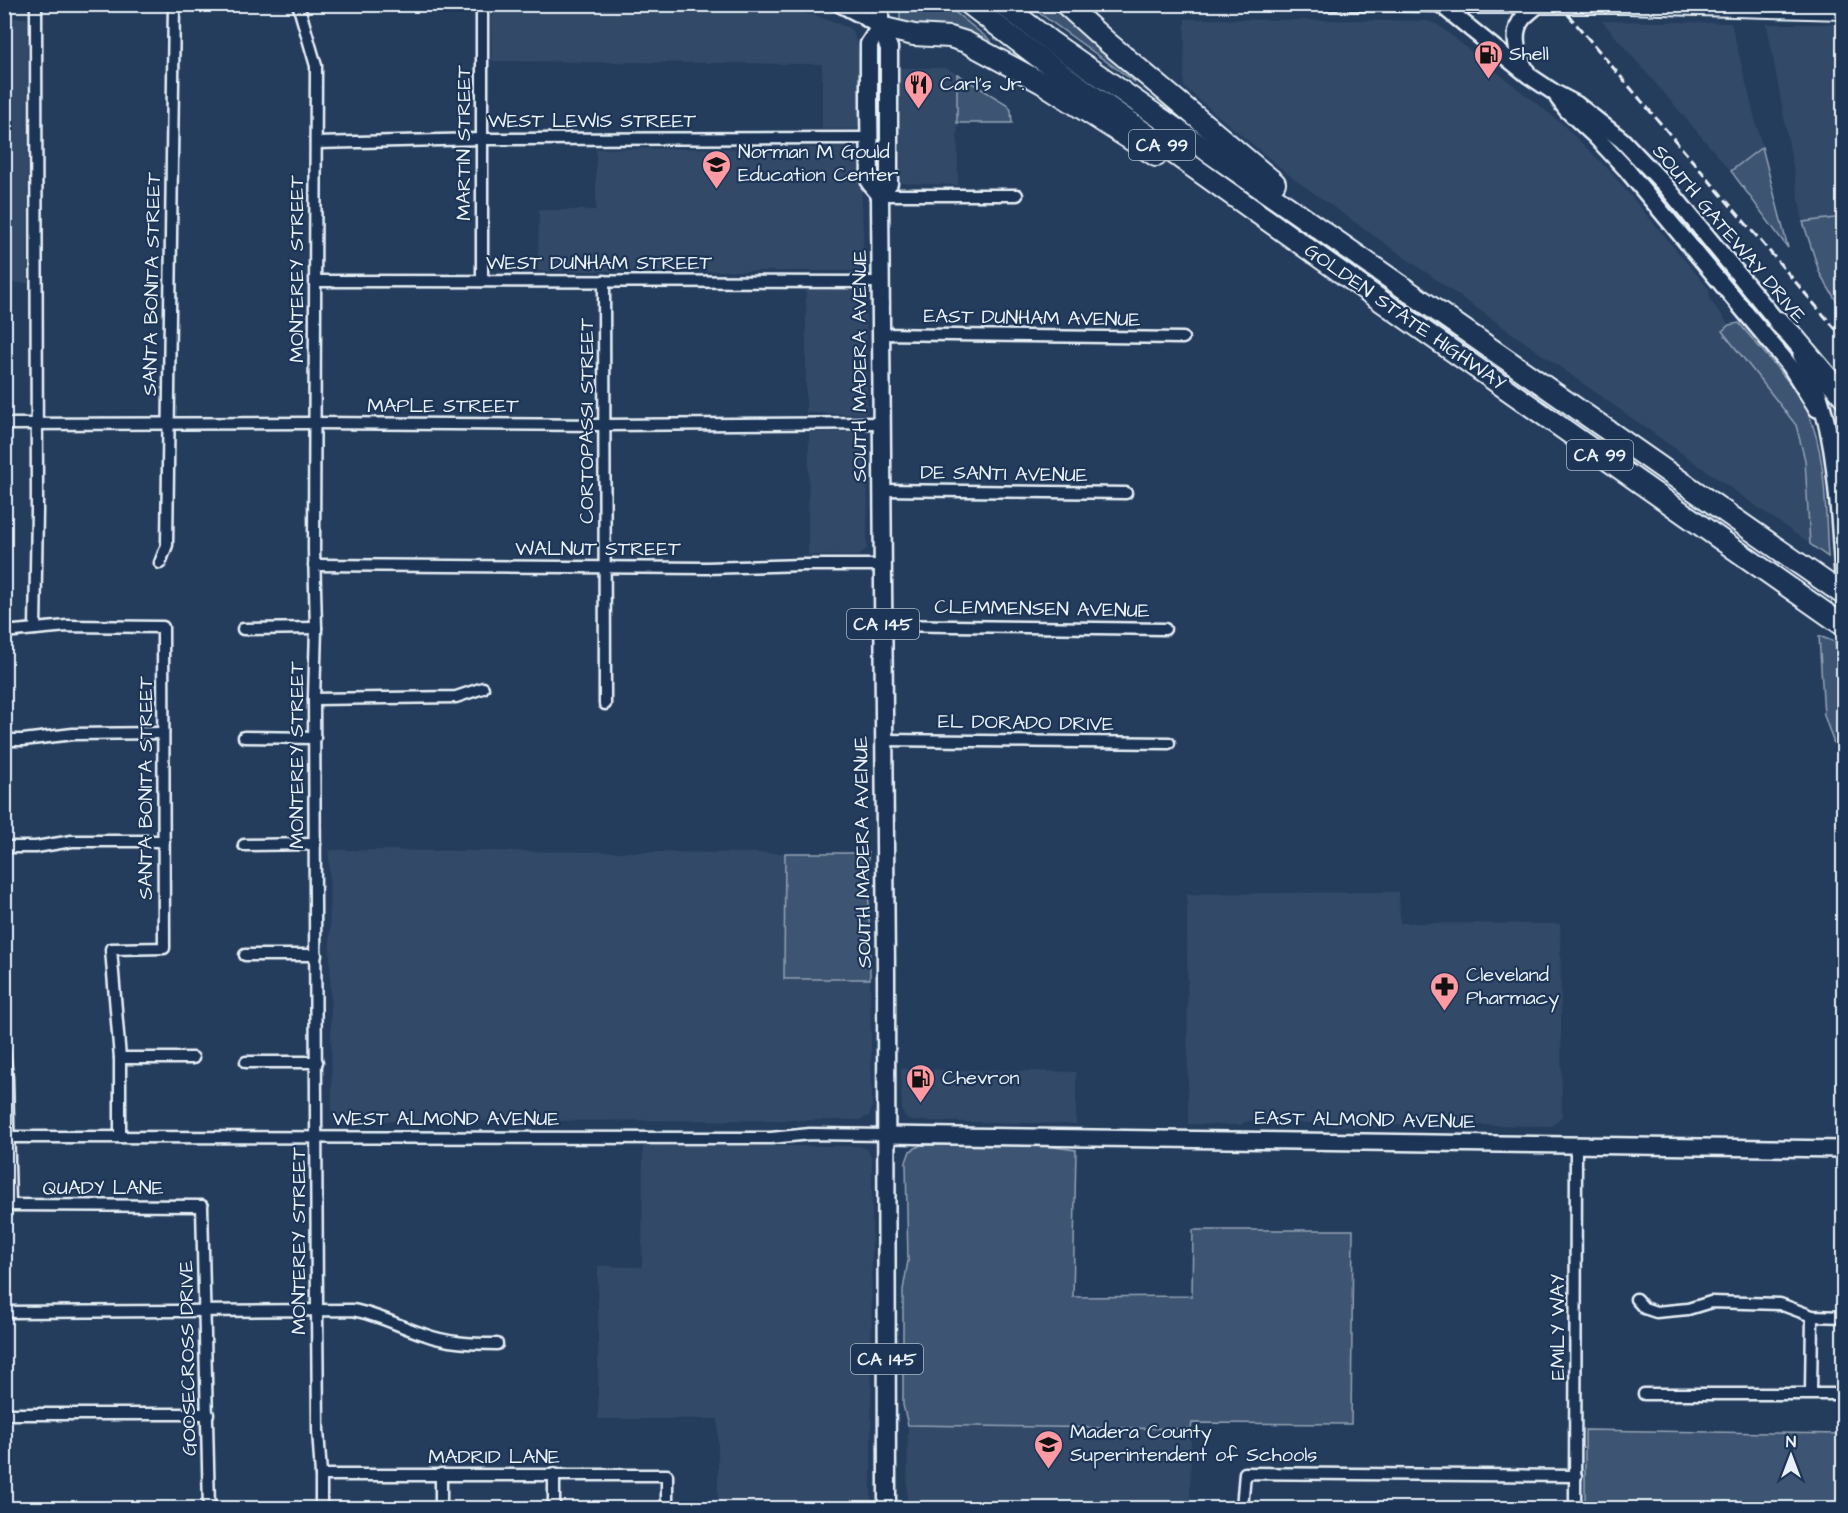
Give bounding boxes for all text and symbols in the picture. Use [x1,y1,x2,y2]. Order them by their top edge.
fuel station icon: Shell [1472,38,1504,80]
place label: Shell [1509,40,1549,68]
street label: MARTIN STREET [450,65,478,221]
restaurant icon: Carl's Jr. [903,68,935,110]
place label: Carl's Jr. [940,70,1024,98]
street label: WEST LEWIS STREET [488,107,697,135]
road number: CA 99 [1129,130,1195,160]
place label: Norman M Gould Education Center [738,138,898,189]
street label: SOUTH GATEWAY DRIVE [1646,138,1812,330]
school or university icon: Norman M Gould Education Center [701,148,733,190]
street label: SANTA BONITA STREET [136,171,168,396]
street label: MONTEREY STREET [283,175,311,363]
street label: GOLDEN STATE HIGHWAY [1299,237,1512,398]
street label: WEST DUNHAM STREET [486,249,712,277]
street label: SOUTH MADERA AVENUE [846,250,874,482]
street label: EAST DUNHAM AVENUE [923,302,1141,334]
street label: CORTOPASSI STREET [573,318,601,524]
street label: MAPLE STREET [367,392,519,420]
road number: CA 99 [1567,440,1633,470]
street label: DE SANTI AVENUE [920,459,1088,489]
street label: WALNUT STREET [515,535,681,563]
street label: CLEMMENSEN AVENUE [934,593,1150,625]
road number: CA 145 [847,609,919,639]
street label: MONTEREY STREET [283,661,311,849]
street label: SANTA BONITA STREET [132,676,160,900]
street label: EL DORADO DRIVE [938,707,1114,739]
street label: SOUTH MADERA AVENUE [847,736,879,968]
place label: Cleveland Pharmacy [1466,961,1559,1013]
pharmacy icon: Cleveland Pharmacy [1429,970,1461,1012]
fuel station icon: Chevron [905,1062,937,1104]
place label: Chevron [942,1064,1020,1092]
street label: EAST ALMOND AVENUE [1254,1104,1476,1136]
street label: WEST ALMOND AVENUE [333,1105,560,1133]
street label: MONTEREY STREET [285,1147,313,1335]
street label: QUADY LANE [43,1174,164,1202]
street label: GOOSECROSS DRIVE [172,1260,204,1456]
street label: EMILY WAY [1544,1274,1572,1380]
road number: CA 145 [851,1344,923,1374]
place label: Madera County Superintendent of Schools [1070,1418,1317,1469]
north arrow [1761,1426,1821,1486]
school or university icon: Madera County Superintendent of Schools [1033,1428,1065,1470]
text: N [1786,1431,1796,1453]
street label: MADRID LANE [428,1443,560,1471]

